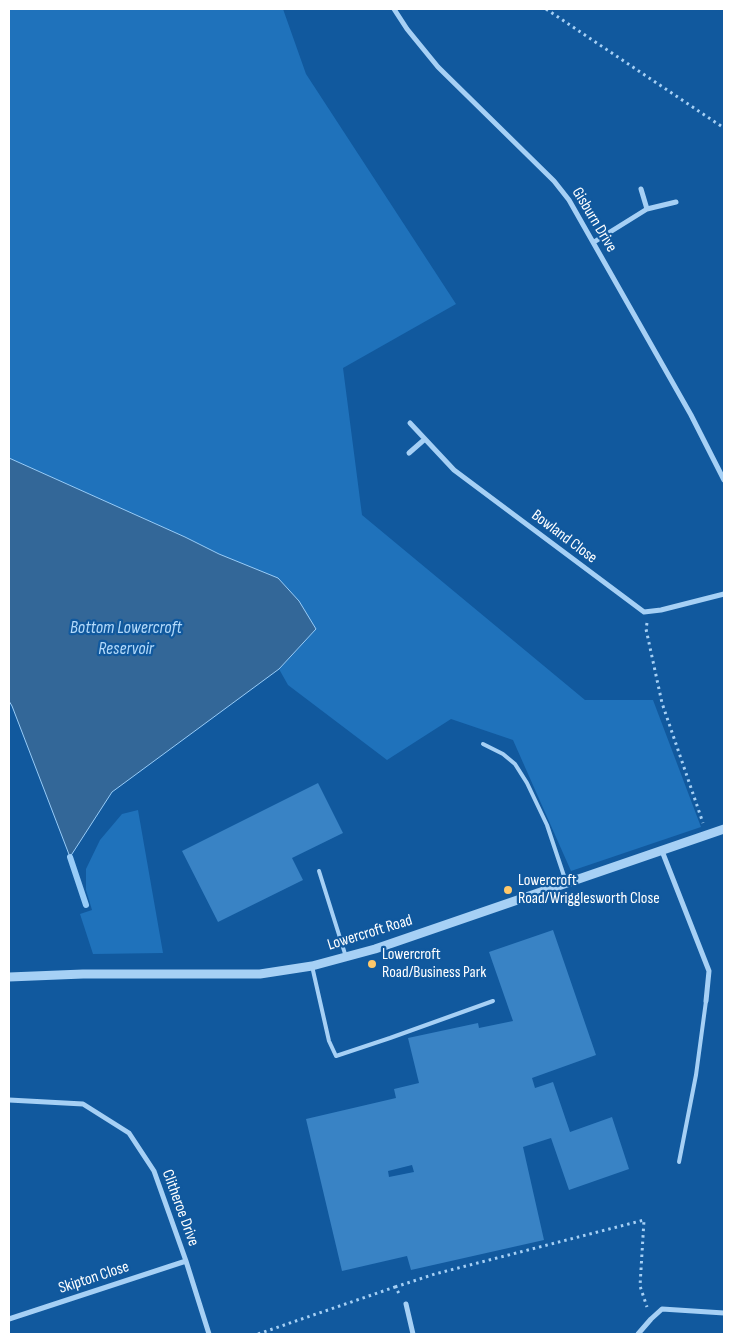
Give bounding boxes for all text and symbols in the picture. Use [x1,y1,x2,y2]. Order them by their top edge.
street label: Gisburn Drive [567,184,621,256]
street label: Bowland Close [527,506,601,568]
water label: Bottom Lowercroft Reservoir [70,617,182,660]
place label: Lowercroft Road/Wrigglesworth Close [518,871,660,909]
marker: Lowercroft Road/Wrigglesworth Close [502,884,514,896]
street label: Lowercroft Road [325,911,415,955]
place label: Lowercroft Road/Business Park [382,945,486,983]
marker: Lowercroft Road/Business Park [366,958,378,970]
street label: Clitheroe Drive [157,1167,203,1249]
street label: Skipton Close [56,1258,132,1298]

